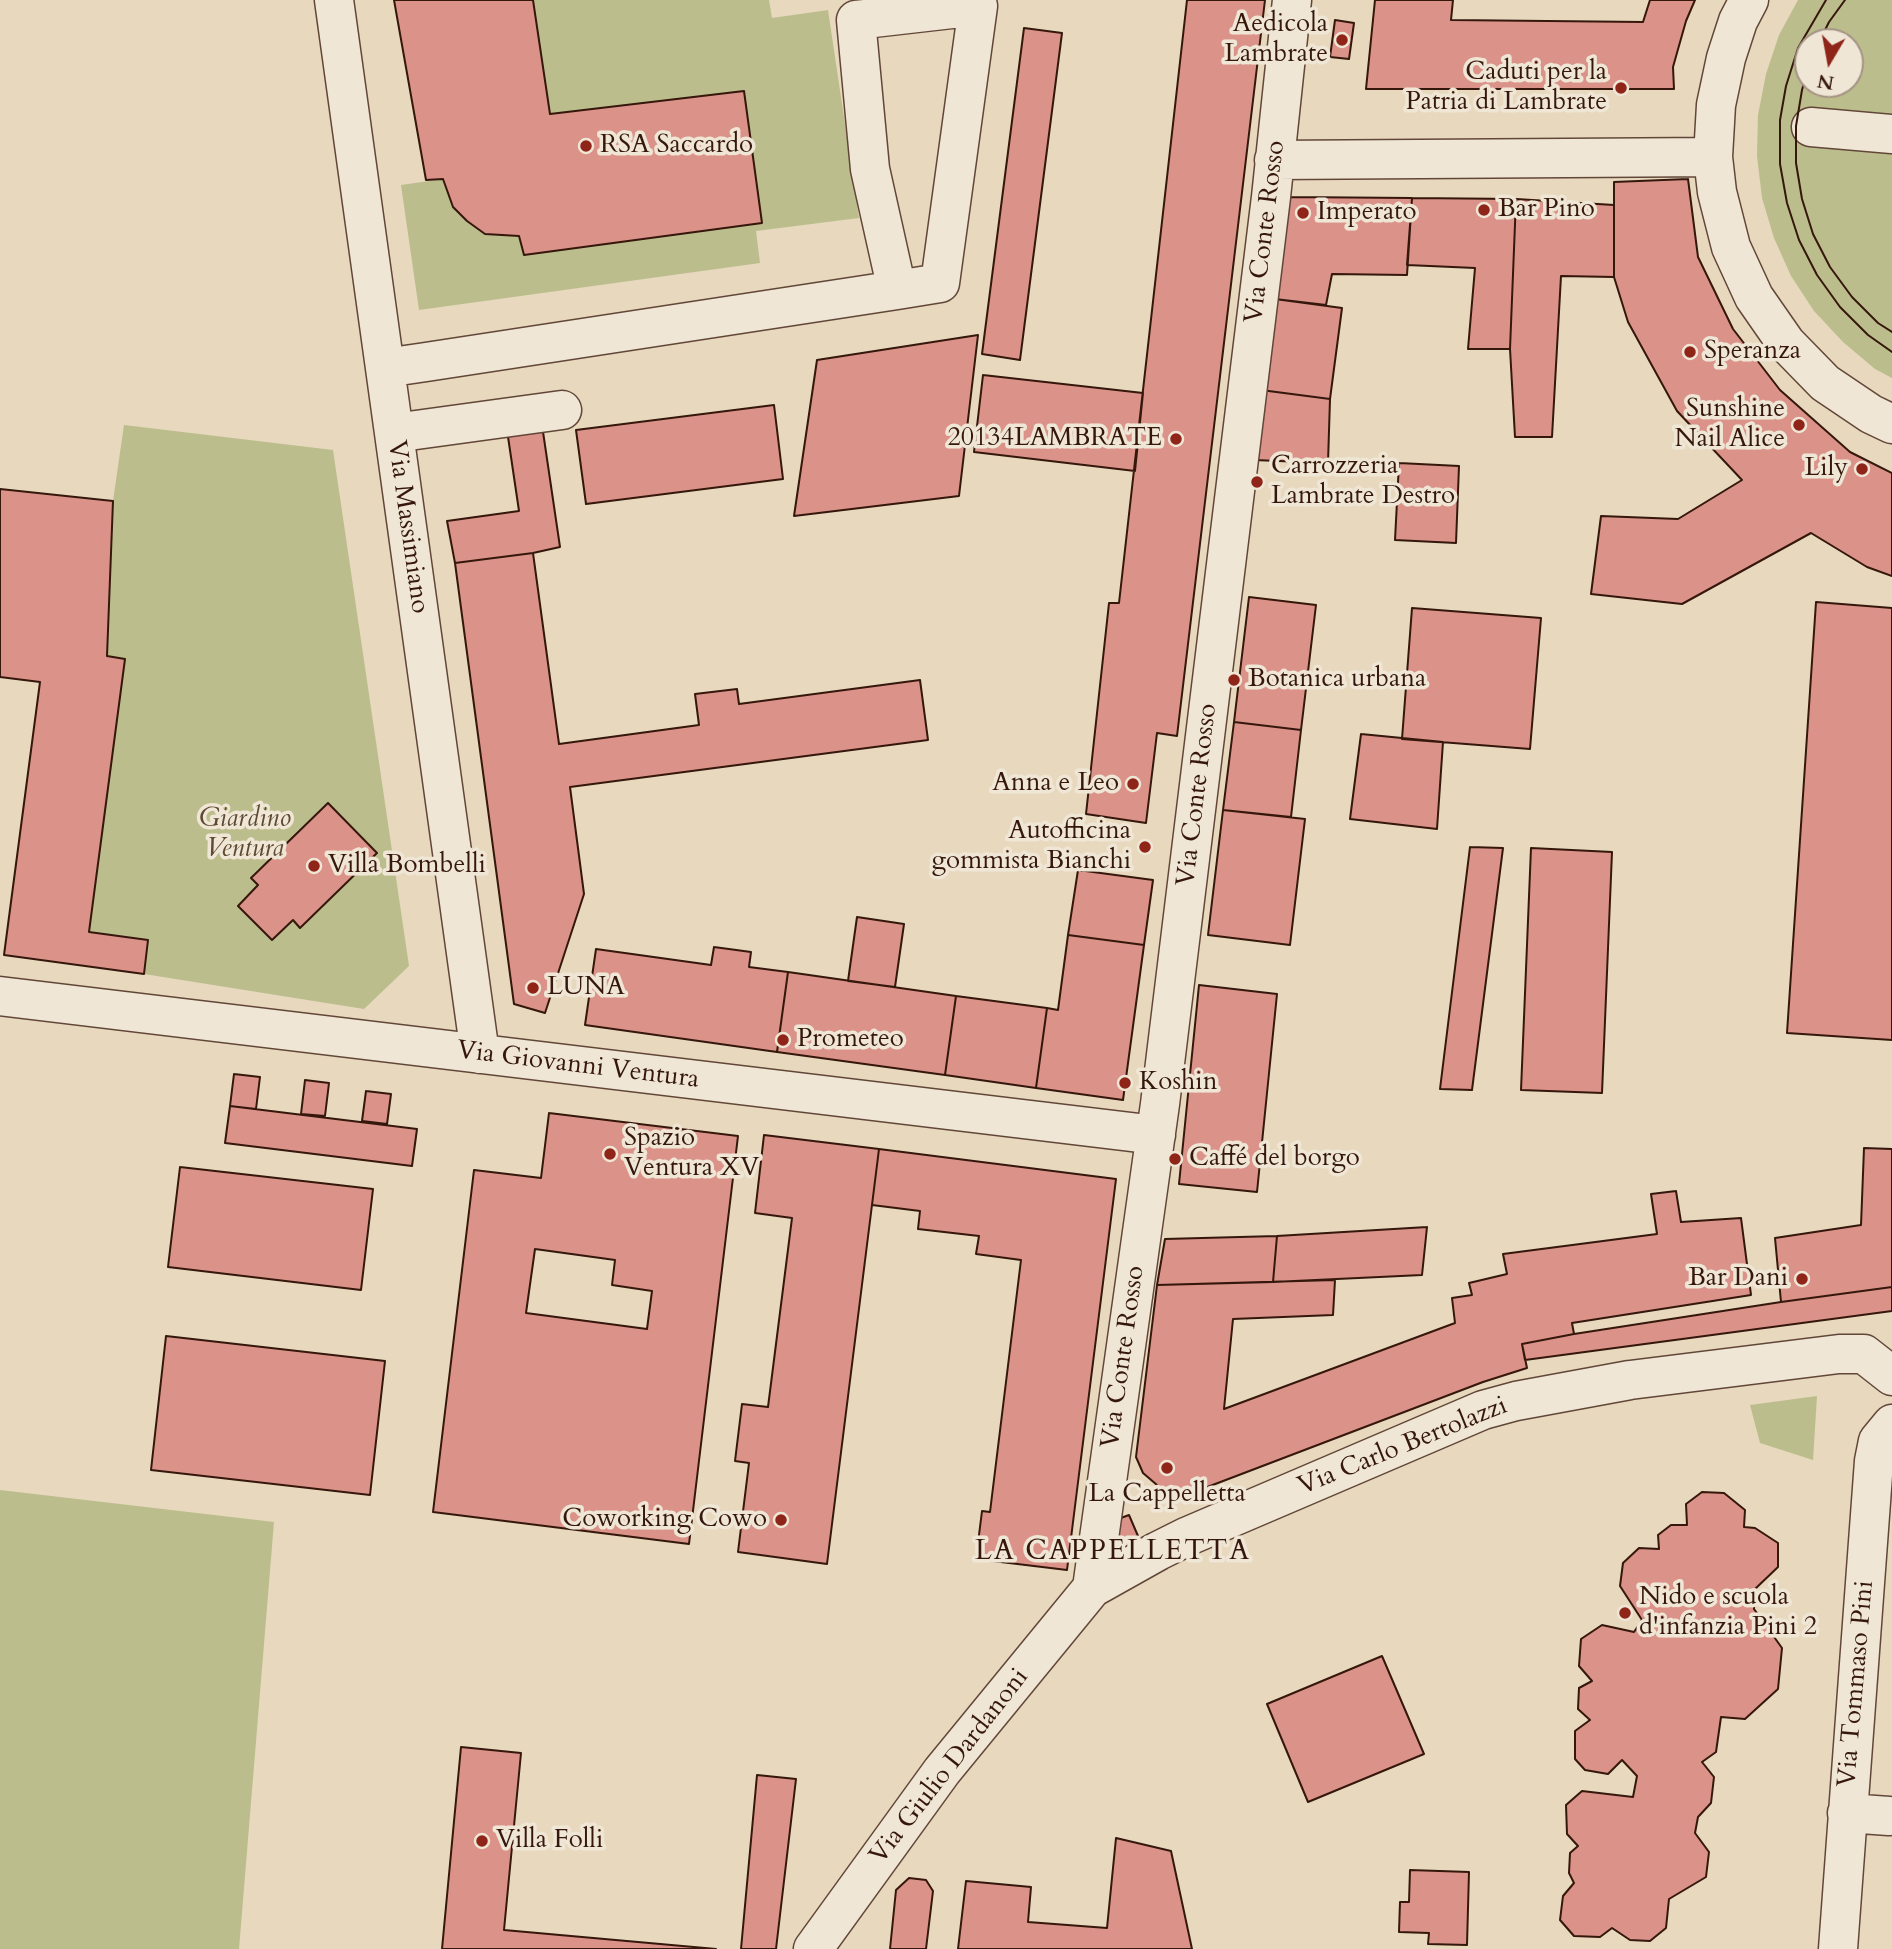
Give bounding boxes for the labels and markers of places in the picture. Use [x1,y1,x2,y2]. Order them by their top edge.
place label: Aedicola Lambrate [1224,9,1328,70]
marker: Aedicola Lambrate [1334,32,1350,48]
place label: Caduti per la Patria di Lambrate [1405,57,1607,119]
marker: Caduti per la Patria di Lambrate [1613,80,1629,96]
place label: RSA Saccardo [600,130,753,162]
marker: RSA Saccardo [578,138,594,154]
place label: Bar Pino [1498,194,1595,226]
place label: Imperato [1317,197,1416,229]
marker: Bar Pino [1476,202,1492,218]
marker: Imperato [1295,205,1311,221]
place label: Speranza [1704,336,1801,368]
marker: Speranza [1682,344,1698,360]
place label: Sunshine Nail Alice [1675,394,1785,456]
marker: Sunshine Nail Alice [1791,417,1807,433]
place label: 20134LAMBRATE [947,423,1162,455]
marker: 20134LAMBRATE [1168,431,1184,447]
place label: Carrozzeria Lambrate Destro [1271,451,1455,512]
place label: Lily [1805,453,1848,485]
marker: Lily [1854,461,1870,477]
marker: Carrozzeria Lambrate Destro [1249,474,1265,490]
place label: Botanica urbana [1248,664,1426,696]
marker: Botanica urbana [1226,672,1242,688]
place label: Anna e Leo [992,768,1119,800]
marker: Anna e Leo [1125,776,1141,792]
place label: Autofficina gommista Bianchi [932,816,1131,878]
marker: Autofficina gommista Bianchi [1137,839,1153,855]
place label: Villa Bombelli [328,850,486,882]
marker: Villa Bombelli [306,858,322,874]
place label: LUNA [547,972,625,1004]
marker: LUNA [525,980,541,996]
place label: Prometeo [797,1024,904,1056]
marker: Prometeo [775,1032,791,1048]
place label: Koshin [1139,1067,1217,1099]
marker: Koshin [1117,1075,1133,1091]
place label: Spazio Ventura XV [624,1123,759,1184]
place label: Caffé del borgo [1189,1143,1360,1175]
marker: Spazio Ventura XV [602,1146,618,1162]
marker: Caffé del borgo [1167,1151,1183,1167]
place label: Bar Dani [1688,1263,1788,1295]
marker: Bar Dani [1794,1271,1810,1287]
marker: La Cappelletta [1159,1460,1175,1476]
place label: La Cappelletta [1088,1479,1246,1511]
place label: Coworking Cowo [562,1504,767,1536]
marker: Coworking Cowo [773,1512,789,1528]
place label: Nido e scuola d'infanzia Pini 2 [1639,1582,1817,1644]
marker: Nido e scuola d'infanzia Pini 2 [1617,1605,1633,1621]
place label: Villa Folli [496,1825,603,1857]
marker: Villa Folli [474,1833,490,1849]

